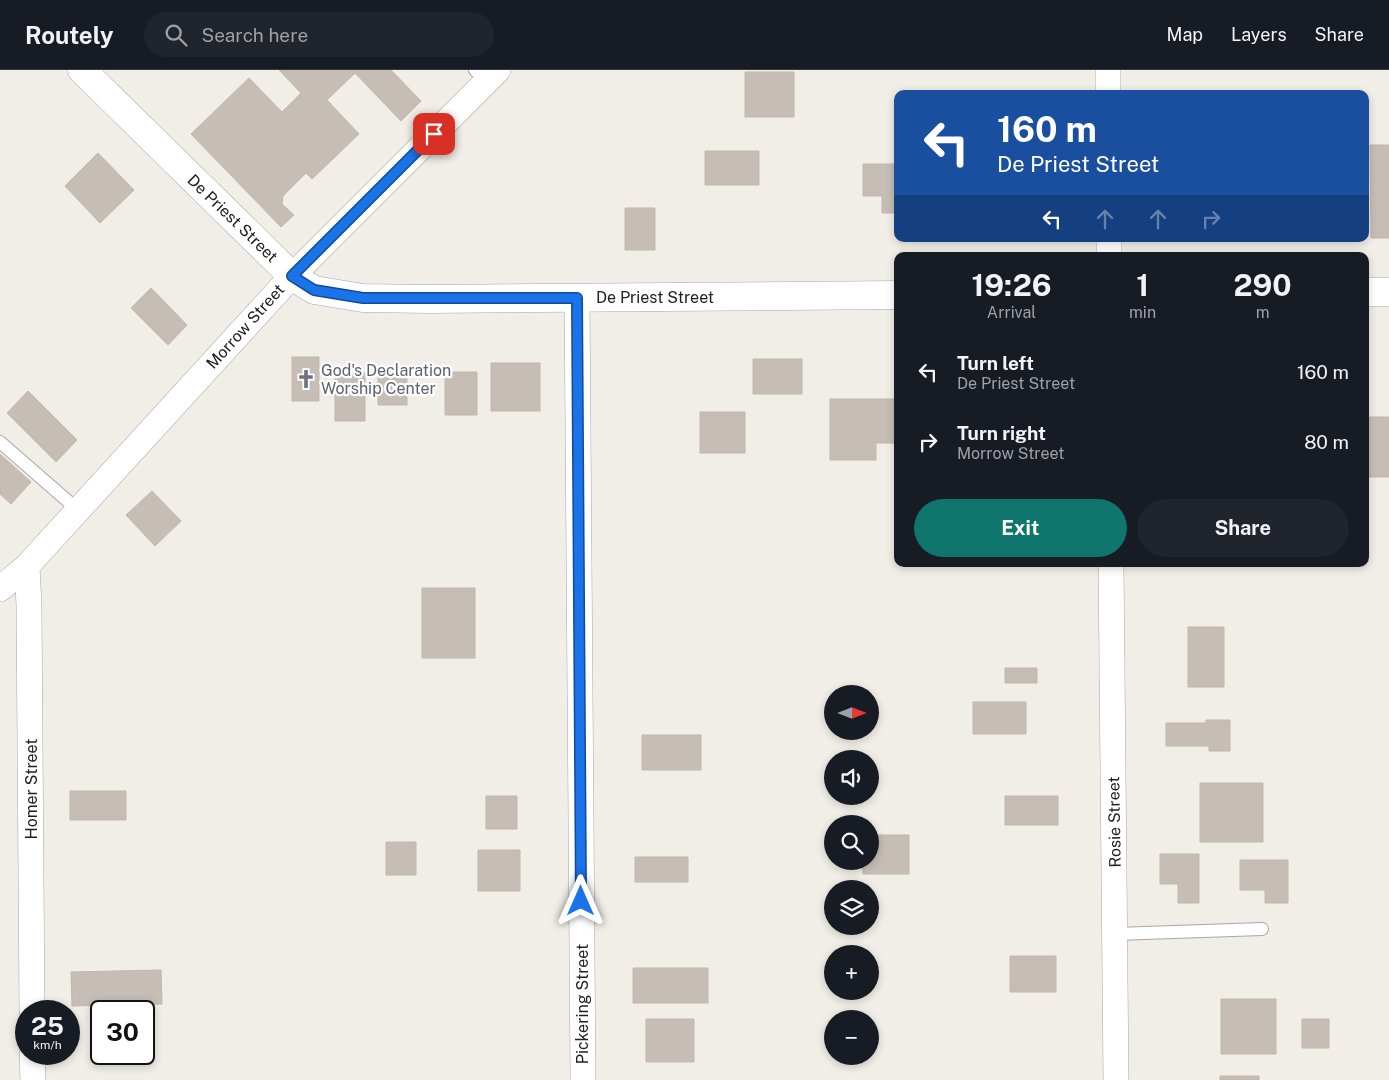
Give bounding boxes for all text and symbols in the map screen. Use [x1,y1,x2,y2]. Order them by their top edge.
search box [144,12,494,57]
text: Routely [25,21,114,49]
icon: search [162,21,190,49]
text: Search here [202,24,308,46]
text: Map [1167,24,1203,45]
text: Layers [1231,24,1287,45]
text: Share [1315,24,1364,45]
text: 160 m [997,109,1097,150]
icon: left [914,110,979,175]
pin [413,113,455,155]
icon: arrive [420,120,448,148]
text: De Priest Street [997,151,1159,177]
street label: De Priest Street [184,170,282,266]
icon: left [1038,205,1066,233]
icon: ahead [1091,205,1119,233]
icon: ahead [1144,205,1172,233]
icon: right [1197,205,1225,233]
text: 19:26 [971,267,1052,303]
text: 1 [1136,267,1149,303]
text: 290 [1234,267,1292,303]
street label: Morrow Street [202,280,288,373]
street label: De Priest Street [596,288,714,307]
text: Arrival [987,303,1036,322]
text: min [1129,303,1156,322]
text: m [1256,303,1269,322]
text: Turn left [957,352,1034,374]
icon: left [914,358,942,386]
place label: God's Declaration Worship Center [321,361,451,398]
text: 160 m [1297,361,1349,383]
church icon: God's Declaration Worship Center [295,368,317,390]
text: De Priest Street [957,374,1075,393]
text: Turn right [957,422,1046,444]
icon: right [914,428,942,456]
text: 80 m [1304,431,1349,453]
text: Morrow Street [957,444,1064,463]
button: Exit [914,499,1127,557]
button: Share [1137,499,1349,557]
north arrow [824,685,879,740]
map controls [824,685,879,1065]
street label: Homer Street [22,739,41,839]
button: sound [824,750,879,805]
street label: Rosie Street [1104,776,1125,868]
button: search [824,815,879,870]
position arrow [554,874,606,926]
button: layers [824,880,879,935]
street label: Pickering Street [573,944,592,1064]
button: + [824,945,879,1000]
speed limit sign: 30 [90,1000,155,1065]
button: − [824,1010,879,1065]
text: 25 [31,1011,64,1041]
text: km/h [33,1038,62,1052]

